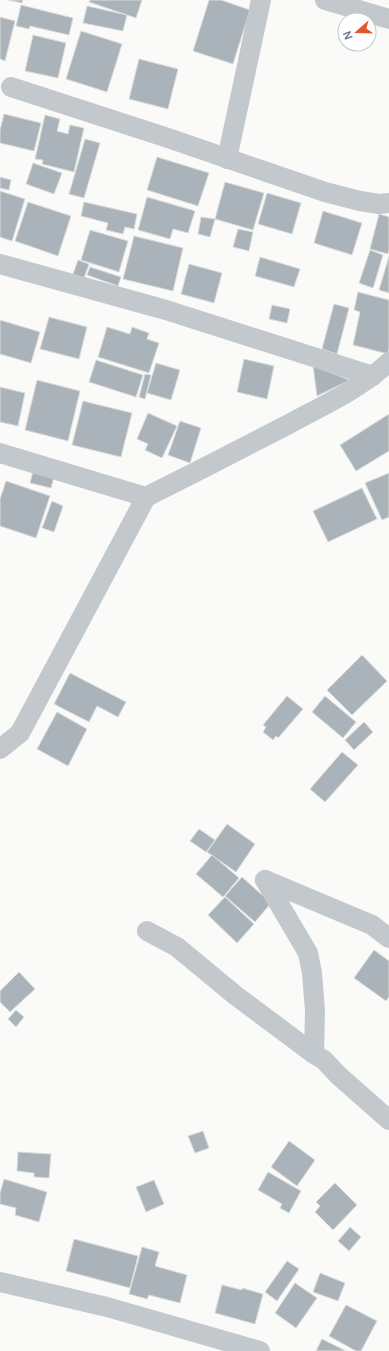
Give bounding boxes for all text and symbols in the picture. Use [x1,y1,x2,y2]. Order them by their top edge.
north arrow [337,12,377,52]
text: N [339,29,356,42]

